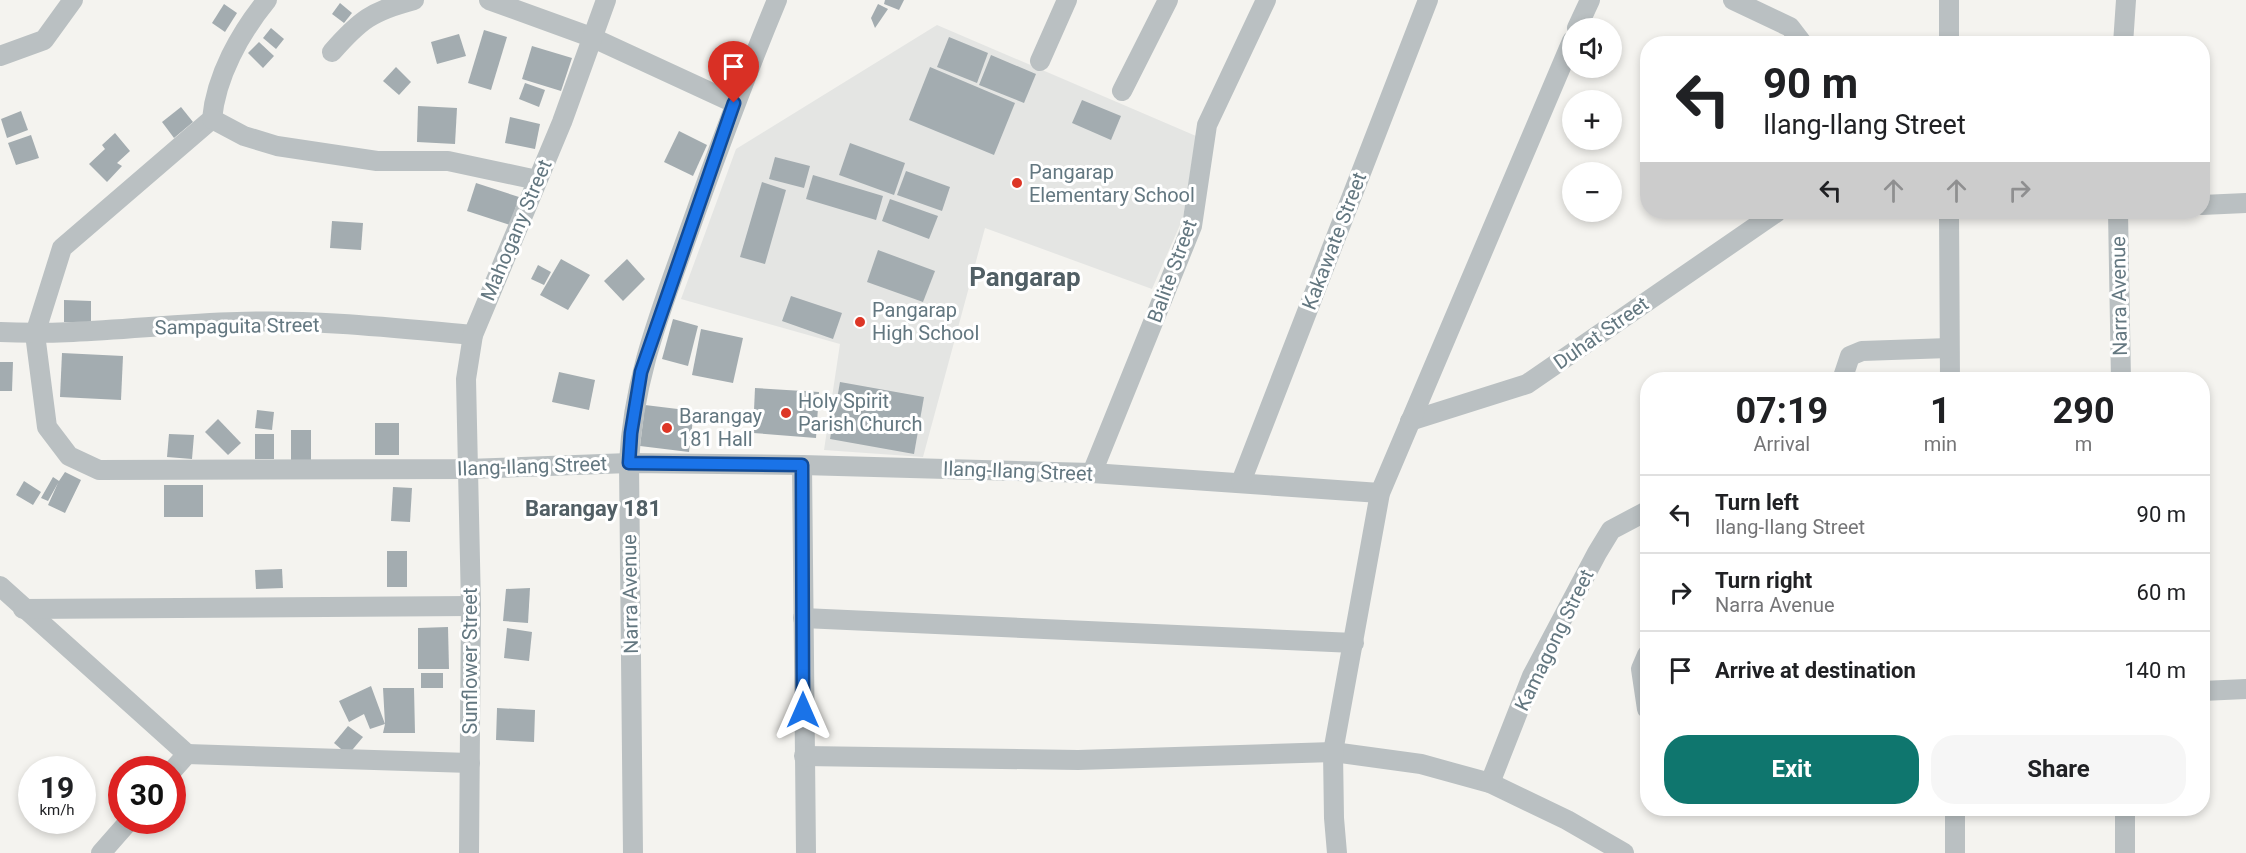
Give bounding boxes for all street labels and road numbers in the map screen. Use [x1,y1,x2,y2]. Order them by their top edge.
street label: Mahogany Street [475,156,557,304]
street label: Kakawate Street [1297,169,1371,313]
street label: Balite Street [1142,216,1202,326]
street label: Narra Avenue [2106,236,2132,356]
street label: Duhat Street [1549,292,1653,374]
street label: Sampaguita Street [154,313,320,339]
street label: Ilang-Ilang Street [457,451,607,481]
street label: Ilang-Ilang Street [943,456,1093,486]
street label: Narra Avenue [617,534,643,654]
street label: Kamagong Street [1509,565,1599,715]
street label: Sunflower Street [458,588,482,734]

